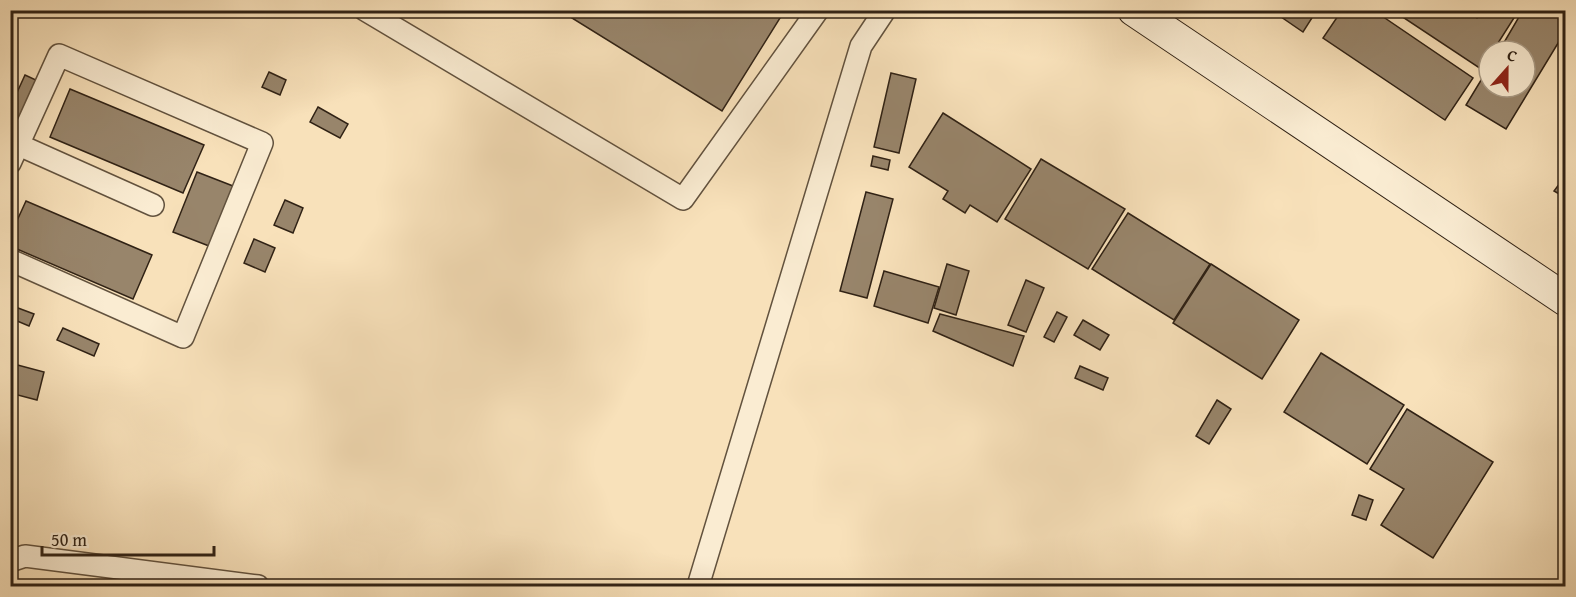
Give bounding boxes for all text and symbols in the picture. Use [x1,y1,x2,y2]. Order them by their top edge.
north arrow [1477,39,1537,99]
text: С [1504,42,1521,68]
scale bar [42,519,214,557]
text: 50 m [51,526,87,553]

